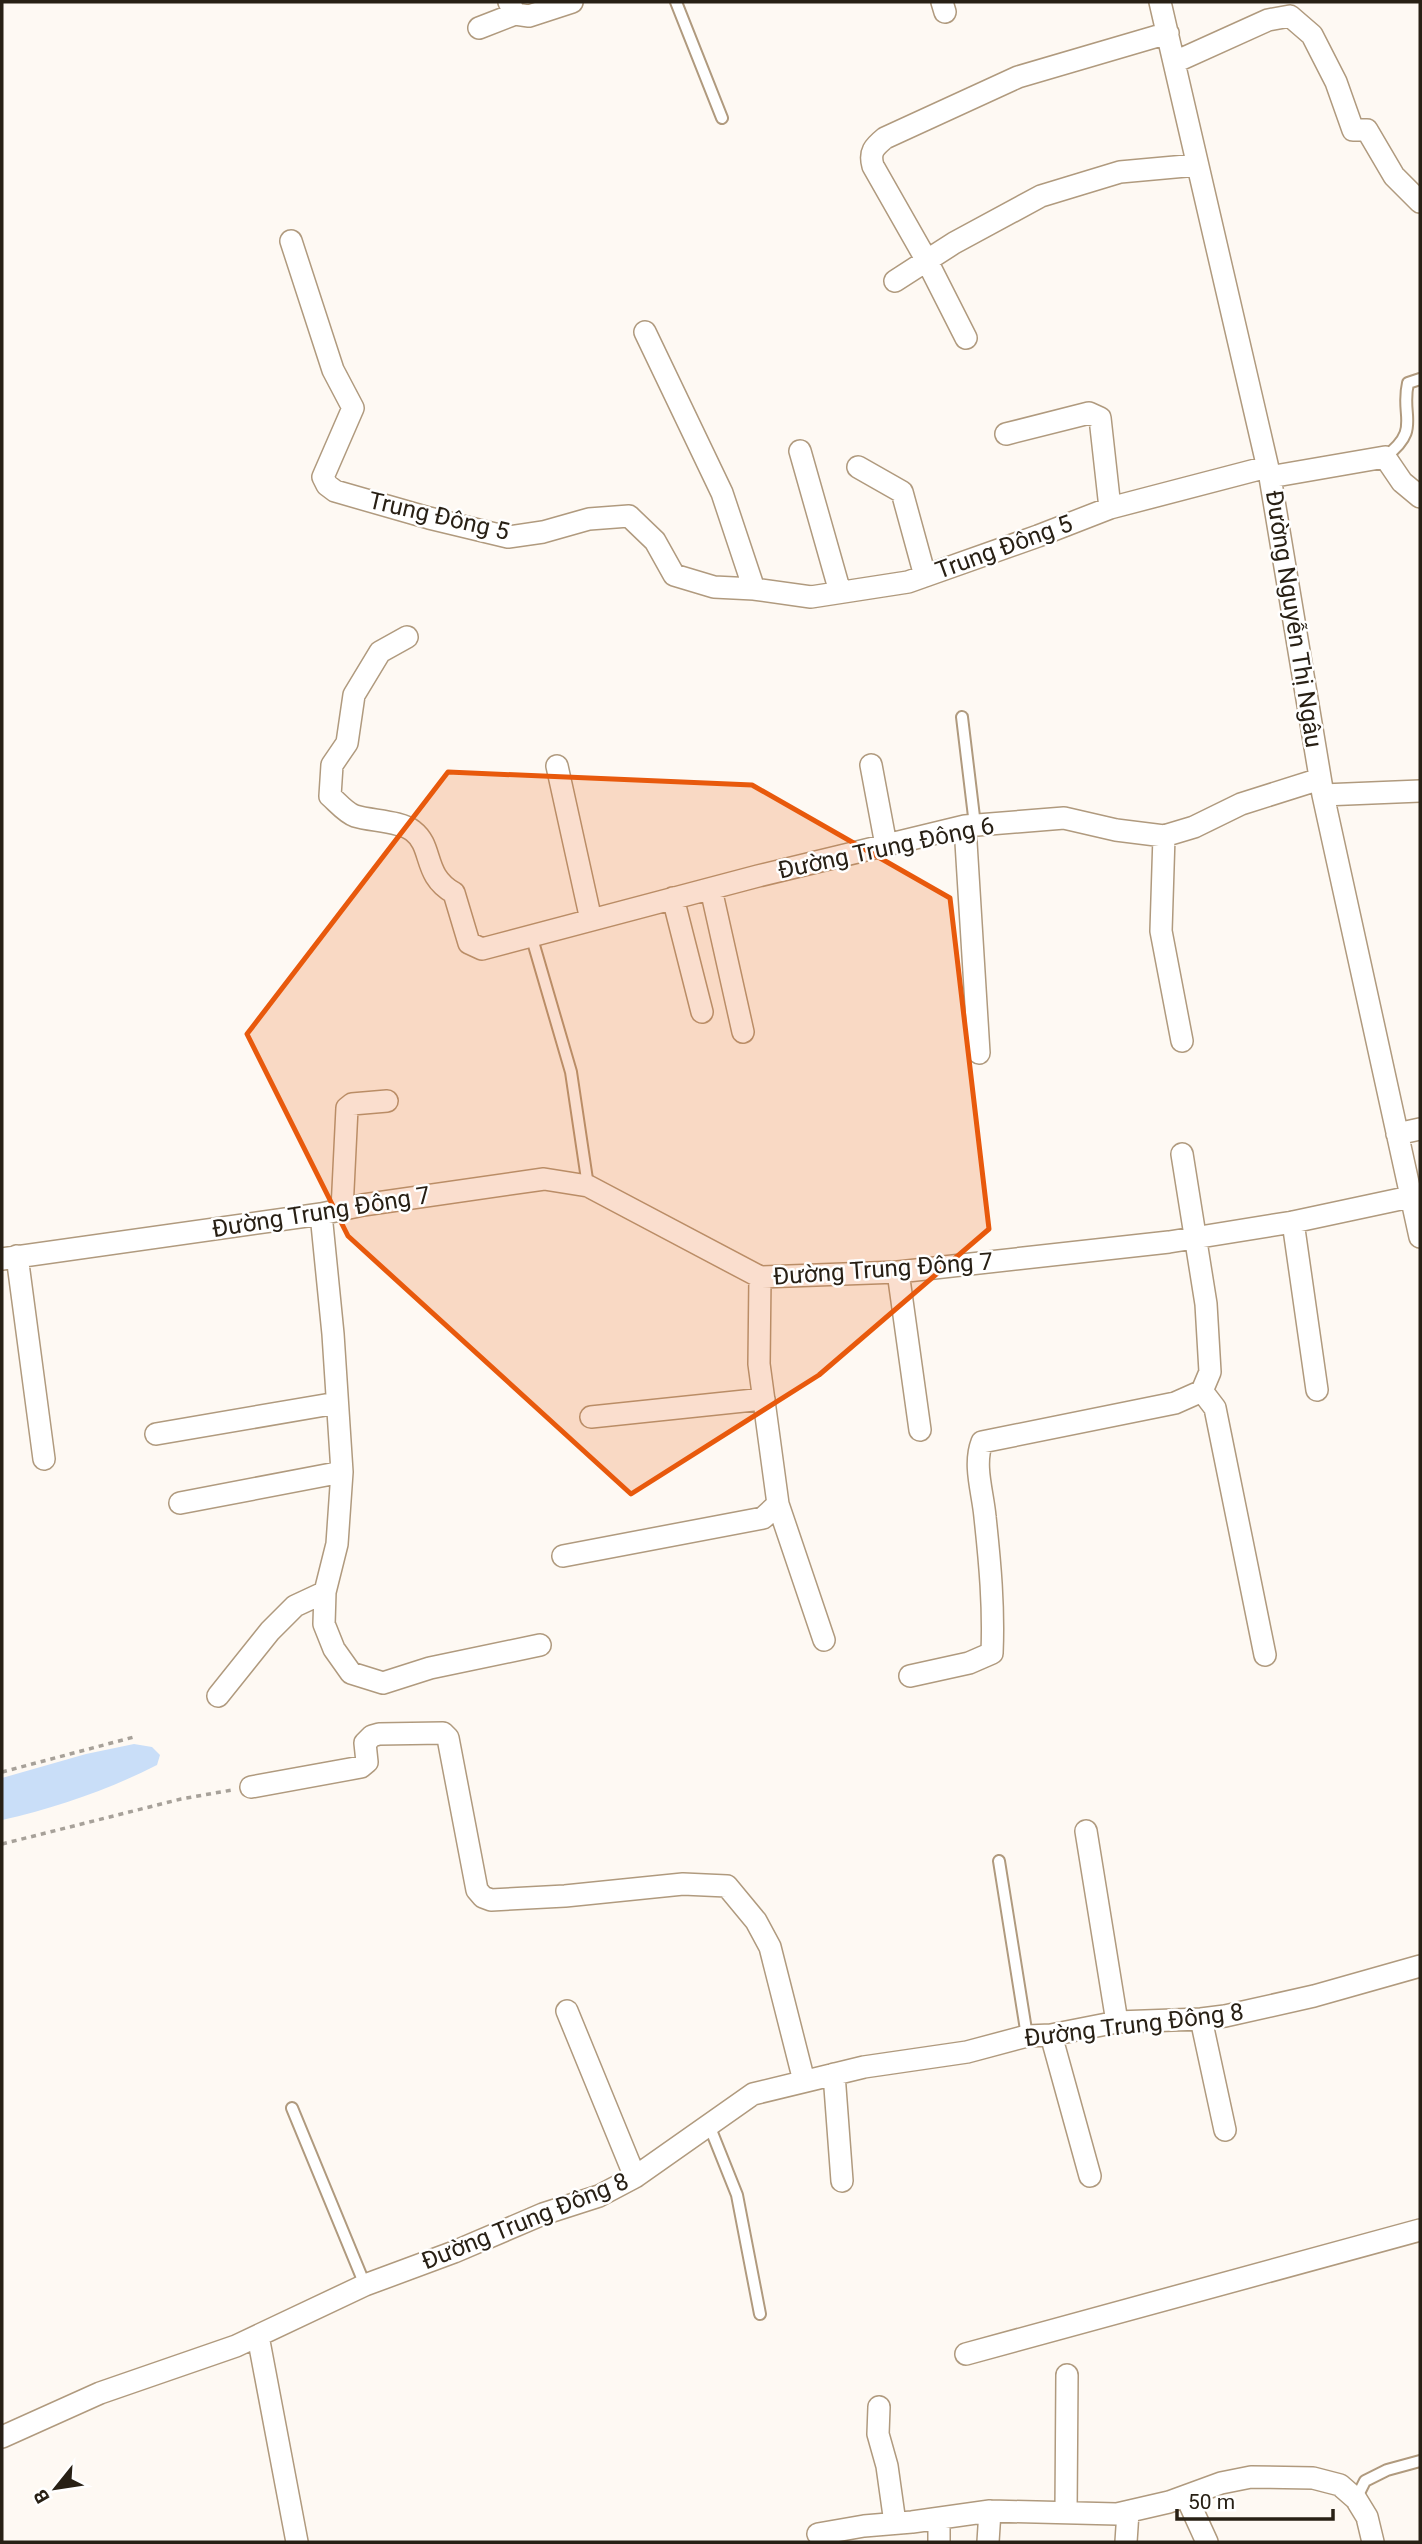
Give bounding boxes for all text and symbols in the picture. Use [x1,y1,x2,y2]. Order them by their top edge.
street label: Trung Đông 5 [366,486,512,546]
street label: Đường Nguyễn Thị Ngâu [1260,488,1328,750]
street label: Trung Đông 5 [932,509,1076,585]
street label: Đường Trung Đông 6 [775,811,997,885]
street label: Đường Trung Đông 7 [210,1181,432,1243]
street label: Đường Trung Đông 7 [772,1247,994,1291]
street label: Đường Trung Đông 8 [1023,1998,1245,2052]
street label: Đường Trung Đông 8 [418,2167,632,2275]
north arrow [21,2453,91,2523]
scale bar [1177,2478,1333,2522]
text: B [29,2485,55,2507]
text: 50 m [1188,2490,1235,2514]

